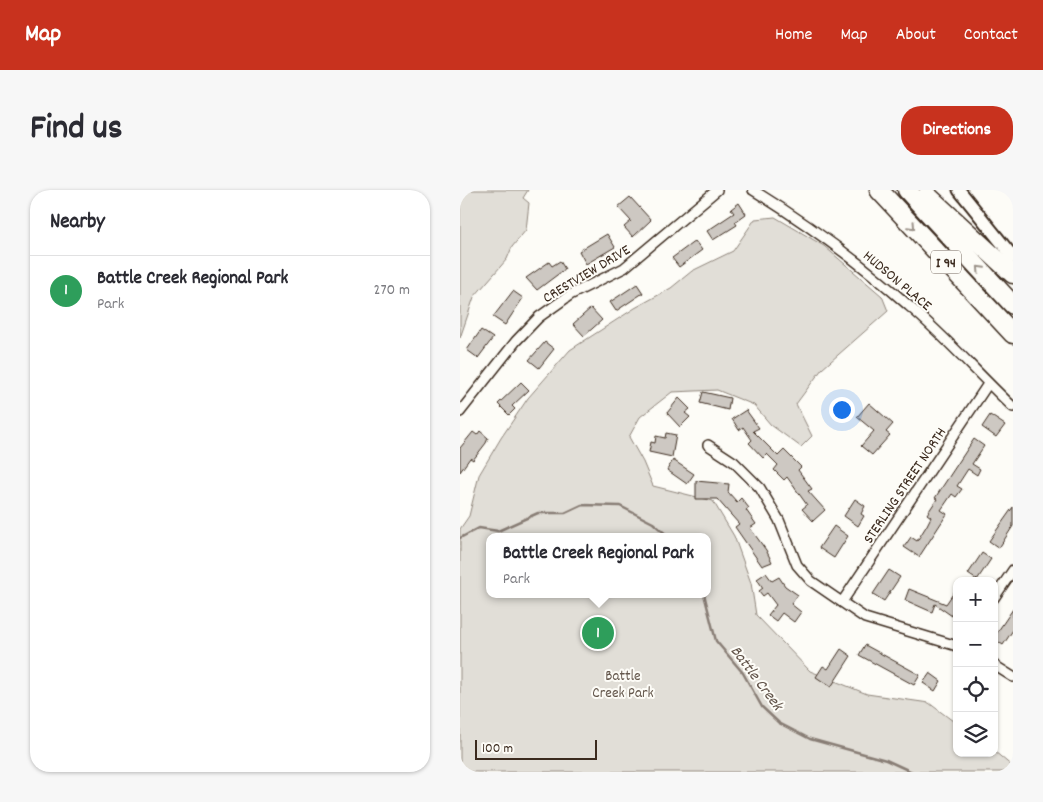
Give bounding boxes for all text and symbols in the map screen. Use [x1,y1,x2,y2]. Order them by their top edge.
text: Map [25,18,61,52]
text: Home [775,23,812,48]
text: Map [840,23,868,48]
text: About [896,23,936,48]
text: Contact [964,23,1018,48]
text: Find us [30,105,122,155]
button: Directions [901,106,1013,155]
text: Nearby [50,208,105,238]
one-way arrow [906,220,915,229]
street label: CRESTVIEW DRIVE [539,240,635,310]
street label: HUDSON PLACE [857,246,936,317]
road number: I 94 [931,251,961,274]
one-way arrow [977,265,986,274]
text: Battle Creek Regional Park [97,266,288,293]
text: 1 [64,279,68,302]
text: 270 m [374,279,410,302]
text: Park [97,293,124,316]
your location [829,397,855,423]
street label: STERLING STREET NORTH [859,424,953,549]
popup [486,533,711,598]
text: Battle Creek Regional Park [503,541,694,568]
text: Park [503,568,530,591]
map controls [953,577,998,757]
button: + [953,577,998,622]
pin: 1 [582,614,614,652]
button: − [953,622,998,667]
water label: Battle Creek [724,641,789,717]
park label: Battle Creek Park [592,666,654,705]
button: locate [953,667,998,712]
button: layers [953,712,998,757]
scale bar [475,737,598,760]
text: 100 m [482,739,513,759]

